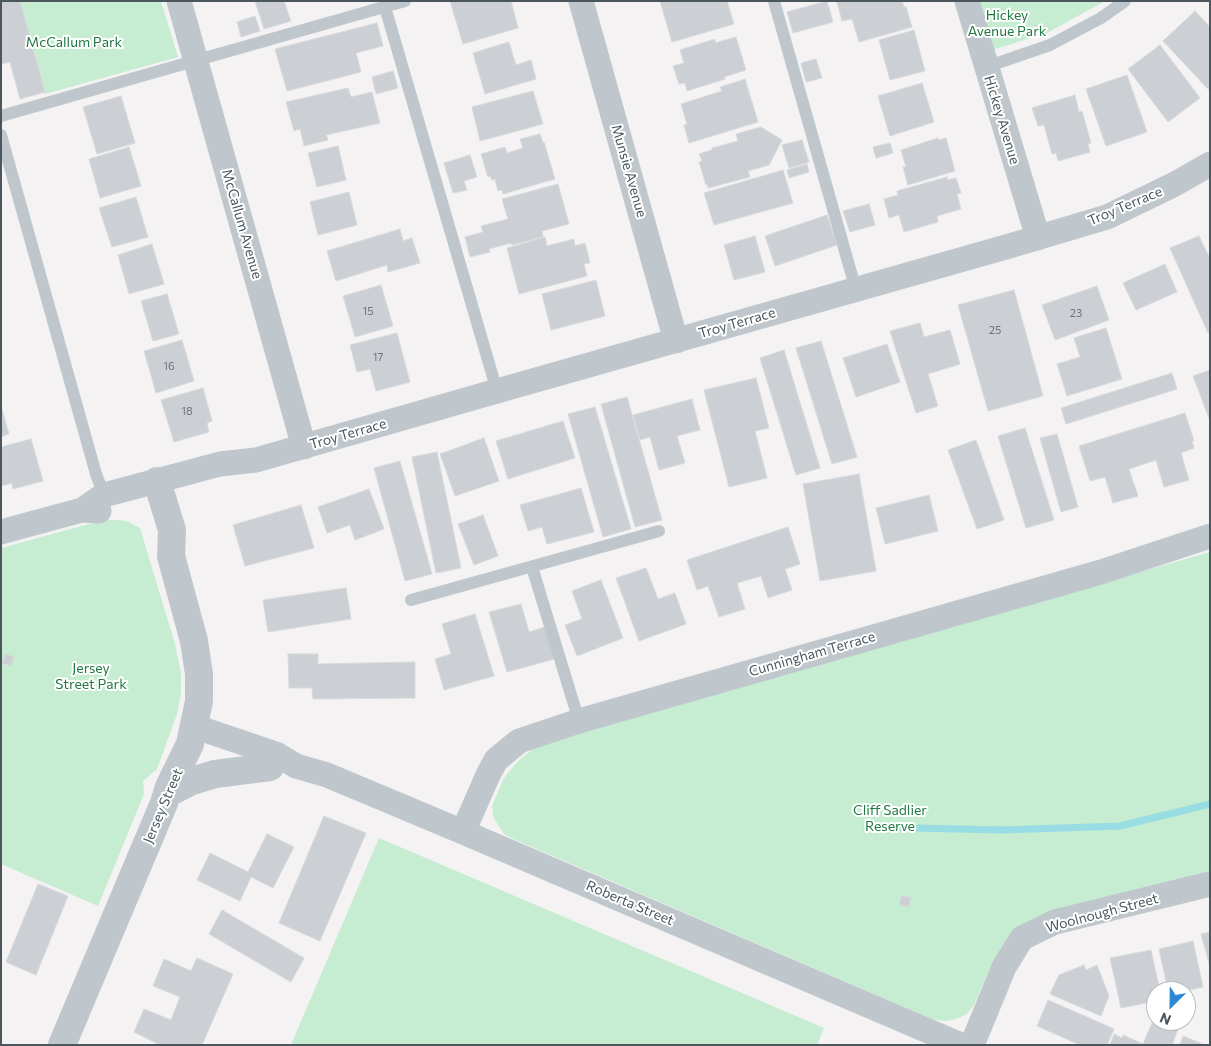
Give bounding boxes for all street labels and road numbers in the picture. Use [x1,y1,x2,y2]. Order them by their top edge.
street label: Hickey Avenue [981,74,1023,166]
street label: Munsie Avenue [608,123,650,219]
street label: McCallum Avenue [218,167,266,281]
street label: Troy Terrace [1085,183,1165,229]
street label: Troy Terrace [697,304,777,342]
street label: Troy Terrace [308,415,388,453]
street label: Cunningham Terrace [747,628,877,680]
street label: Jersey Street [140,766,186,846]
street label: Roberta Street [584,877,676,929]
street label: Woolnough Street [1044,890,1160,936]

